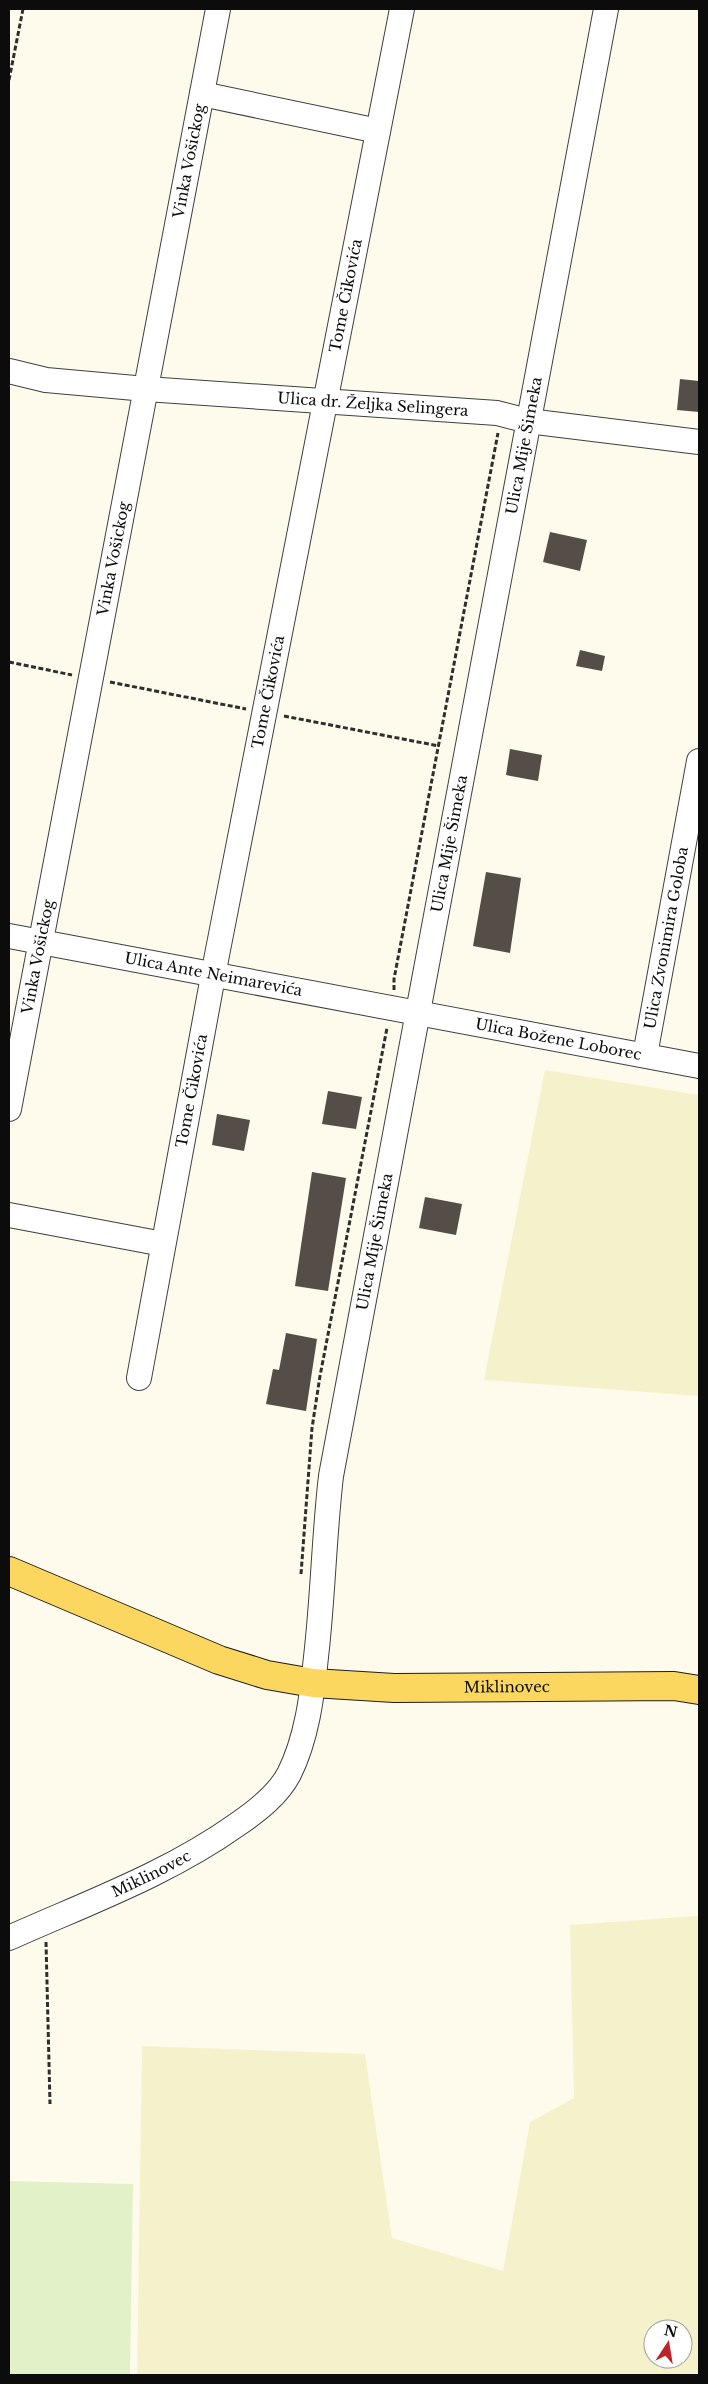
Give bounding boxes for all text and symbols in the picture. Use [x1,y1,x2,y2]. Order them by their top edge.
street label: Vinka Vošickog [168,101,209,221]
street label: Tome Čikovića [325,236,366,354]
street label: Ulica Mije Šimeka [501,375,546,516]
street label: Ulica dr. Željka Selingera [277,388,470,420]
street label: Vinka Vošickog [93,499,133,619]
street label: Tome Čikovića [248,633,288,750]
street label: Ulica Mije Šimeka [427,773,471,914]
street label: Ulica Zvonimira Goloba [640,844,692,1031]
street label: Vinka Vošickog [17,897,58,1016]
street label: Ulica Ante Neimarevića [123,948,305,1000]
street label: Ulica Božene Loborec [474,1014,643,1064]
street label: Tome Čikovića [172,1032,211,1149]
street label: Ulica Mije Šimeka [352,1171,397,1312]
street label: Miklinovec [464,1677,550,1697]
street label: Miklinovec [108,1846,194,1901]
north arrow [643,2319,693,2369]
text: N [662,2321,679,2341]

